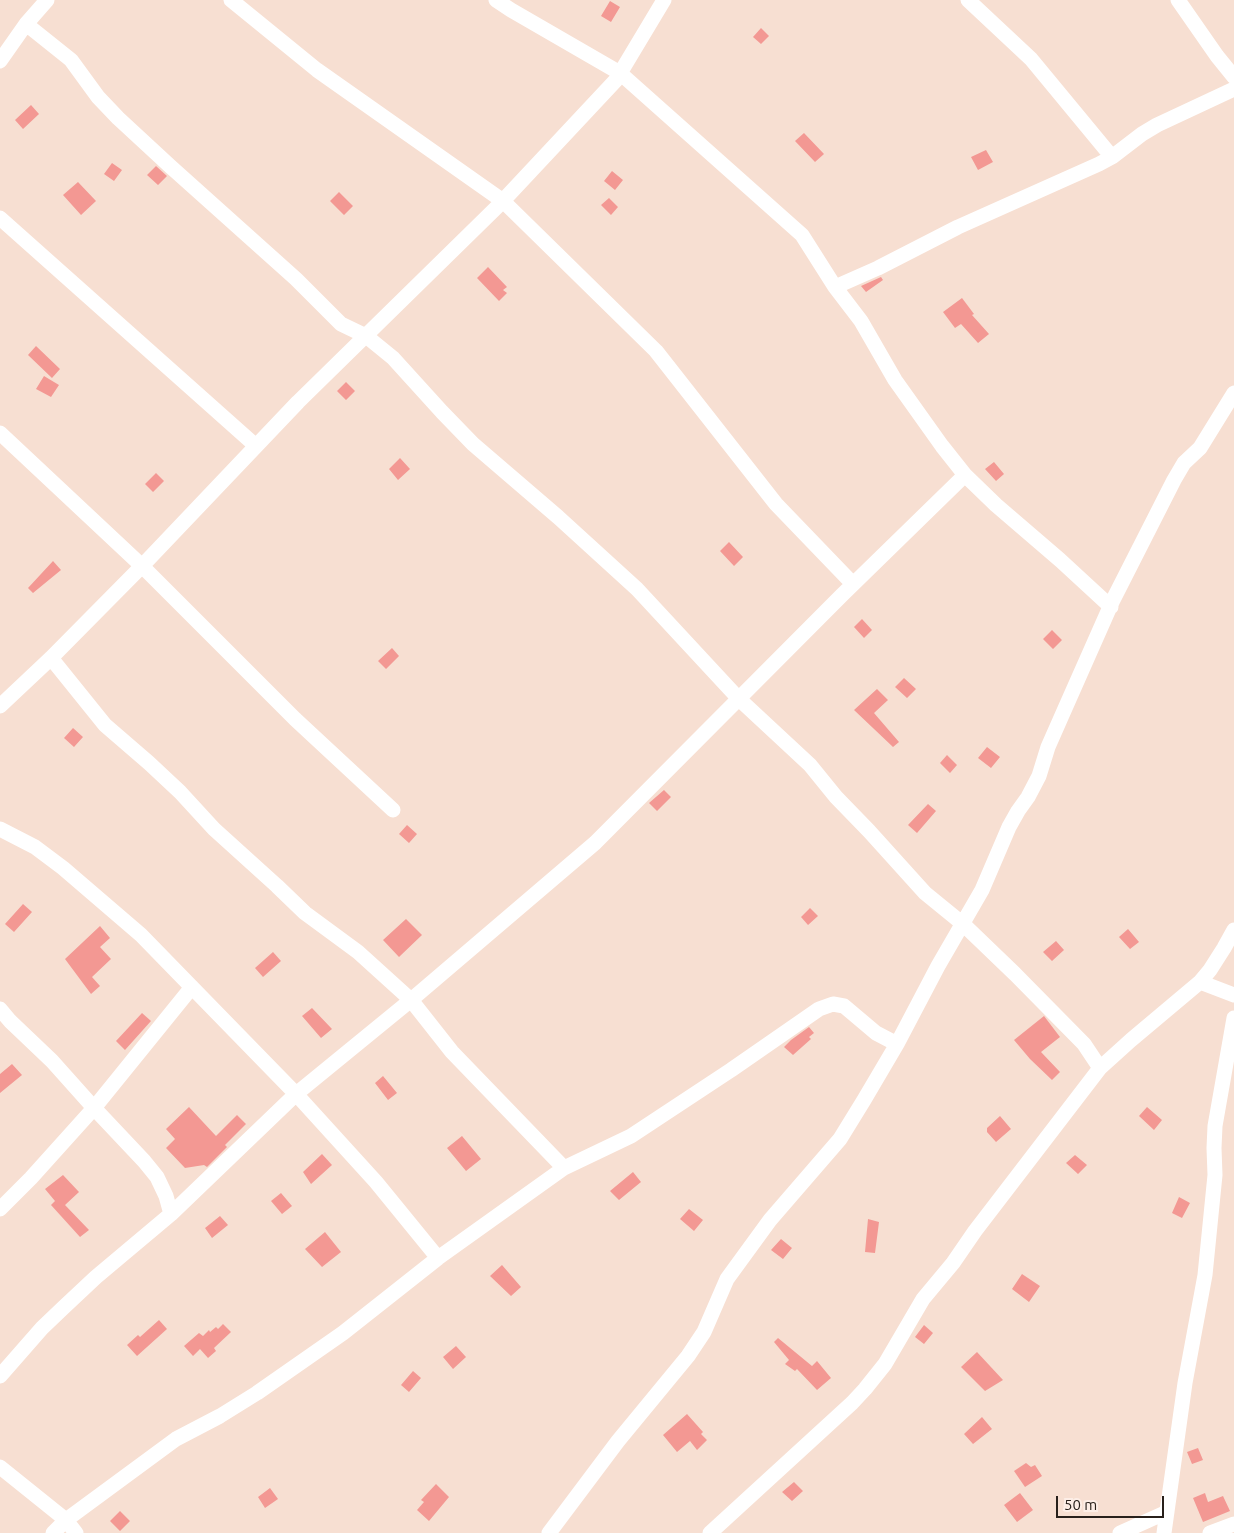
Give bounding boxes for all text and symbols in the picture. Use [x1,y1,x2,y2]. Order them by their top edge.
scale bar [1059,1486,1166,1518]
text: 50 m [1064,1496,1097,1513]

